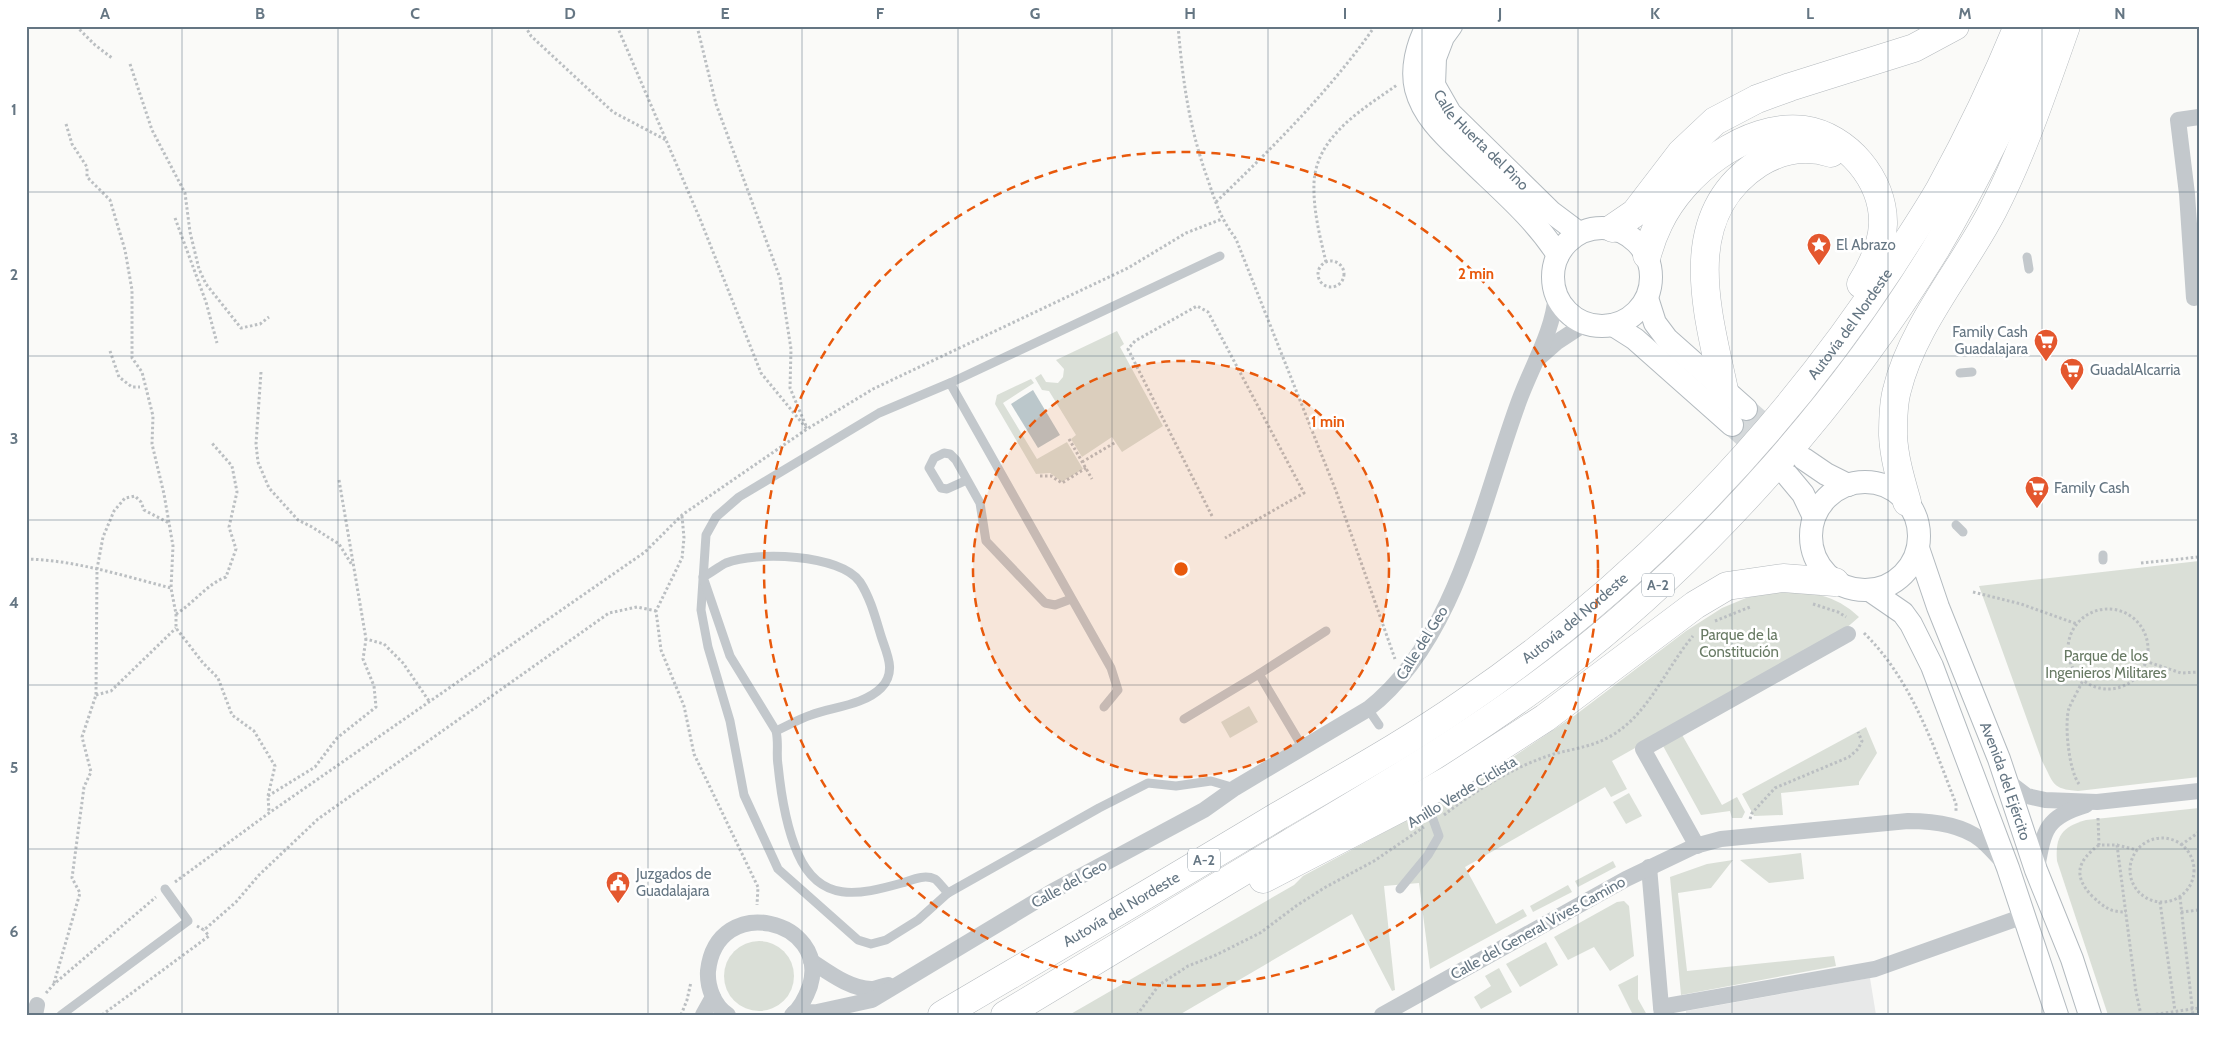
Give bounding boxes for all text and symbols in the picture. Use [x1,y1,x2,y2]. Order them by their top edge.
text: A [100,4,110,23]
text: B [255,4,265,23]
text: C [410,4,420,23]
text: D [564,4,576,23]
text: E [720,4,730,23]
text: F [876,4,885,23]
text: G [1030,4,1040,23]
text: H [1184,4,1196,23]
text: I [1343,4,1347,23]
text: J [1497,4,1502,23]
text: K [1650,4,1660,23]
text: L [1806,4,1814,23]
text: M [1958,4,1972,23]
text: N [2114,4,2126,23]
street label: Calle Huerta del Pino [1430,86,1533,194]
text: 1 [11,100,17,119]
place icon: El Abrazo [1806,232,1832,266]
place label: El Abrazo [1836,236,1896,254]
text: 2 [10,265,18,284]
text: 2 min [1458,265,1494,283]
street label: Autovía del Nordeste [1804,265,1896,383]
place label: Family Cash Guadalajara [1952,323,2029,358]
supermarket icon: Family Cash Guadalajara [2033,328,2059,362]
supermarket icon: GuadalAlcarria [2059,357,2085,391]
place label: GuadalAlcarria [2090,361,2181,379]
text: 1 min [1311,413,1345,431]
text: 3 [10,429,18,448]
supermarket icon: Family Cash [2024,475,2050,509]
place label: Family Cash [2054,479,2130,497]
centre of rings [1172,560,1190,578]
street label: Autovía del Nordeste [1518,569,1632,667]
road number: A-2 [1642,574,1674,596]
text: 4 [9,593,19,612]
street label: Calle del Geo [1392,603,1452,683]
park label: Parque de la Constitución [1699,626,1779,661]
park label: Parque de los Ingenieros Militares [2045,647,2167,682]
street label: Avenida del Ejército [1976,719,2034,843]
street label: Anillo Verde Ciclista [1404,752,1521,832]
text: 5 [10,758,18,777]
road number: A-2 [1188,848,1220,872]
street label: Calle del Geo [1028,856,1110,912]
place label: Juzgados de Guadalajara [635,865,712,900]
street label: Autovía del Nordeste [1060,868,1183,951]
public building icon: Juzgados de Guadalajara [605,870,631,904]
street label: Calle del General Vives Camino [1448,872,1628,984]
text: 6 [10,922,19,941]

